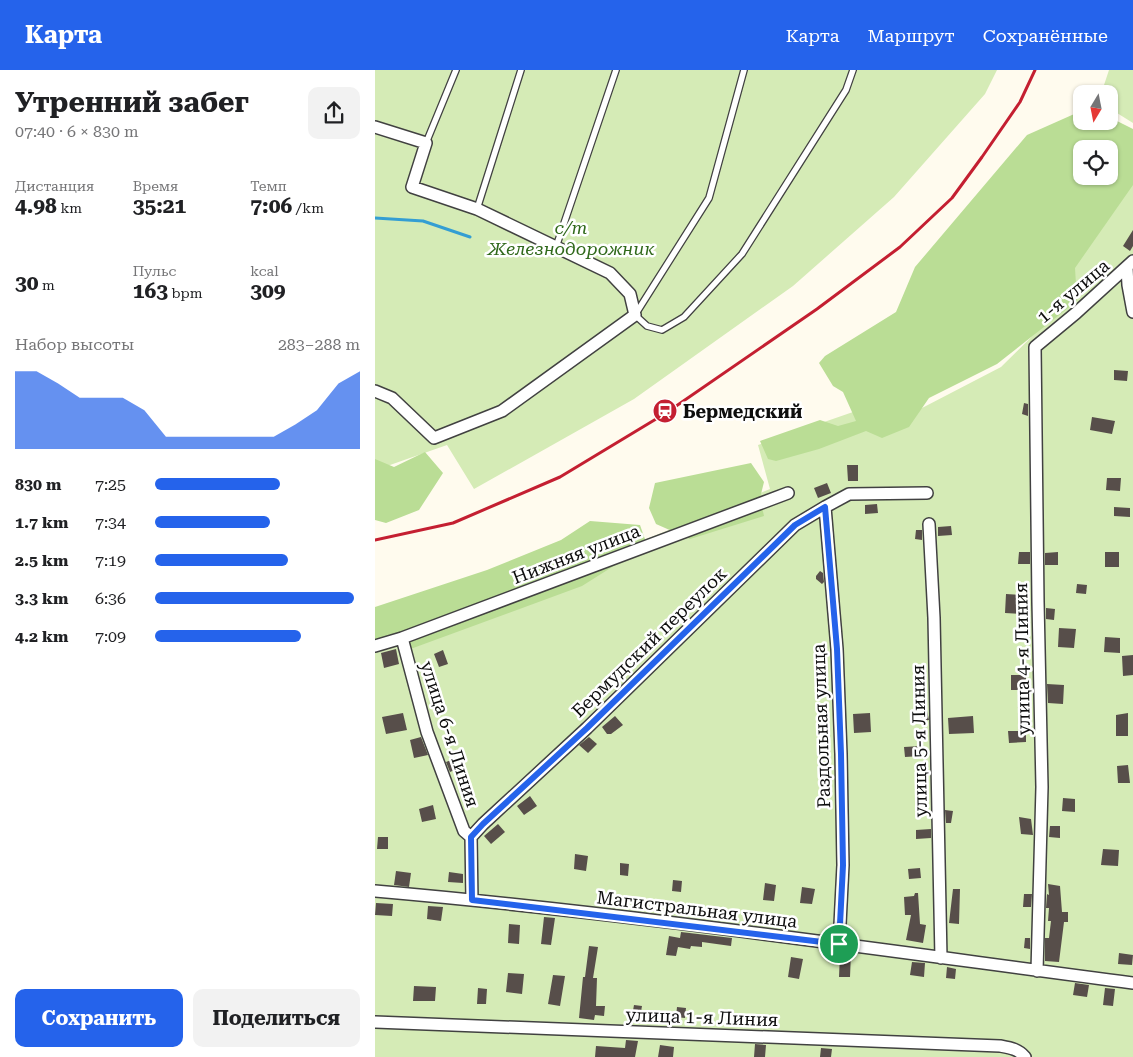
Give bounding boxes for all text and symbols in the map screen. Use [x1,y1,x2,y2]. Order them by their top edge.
text: Карта [25,21,102,49]
text: Карта [786,25,840,46]
text: Маршрут [868,25,955,46]
text: Сохранённые [983,25,1108,46]
north arrow [1073,85,1117,130]
map controls [1073,85,1118,185]
text: Утренний забег [15,86,249,119]
button: share [308,87,360,139]
text: 07:40 · 6 × 830 m [15,122,139,141]
button: locate [1073,140,1118,185]
text: Дистанция [15,178,94,194]
text: Время [133,178,178,194]
text: Темп [250,178,287,194]
text: 4.98 [15,194,57,218]
text: 35:21 [133,194,186,218]
text: 7:06 [250,194,292,218]
text: km [57,200,82,216]
text: /km [292,200,324,216]
park label: с/т Железнодорожник [487,217,654,259]
street label: 1-я улица [1033,255,1114,327]
text: Пульс [133,263,176,279]
text: kcal [250,263,279,279]
text: 30 [15,271,39,295]
text: m [39,277,55,293]
text: 163 [133,279,168,303]
text: 309 [250,279,286,303]
text: bpm [168,285,202,301]
text: Набор высоты [15,335,134,354]
text: 283–288 m [278,335,360,354]
station icon: Бермедский [652,398,678,424]
place label: Бермедский [683,401,802,422]
text: 830 m [15,475,61,494]
text: 7:25 [95,475,126,494]
text: 1.7 km [15,513,68,532]
text: 7:34 [95,513,126,532]
street label: Нижняя улица [509,520,643,588]
text: 2.5 km [15,551,68,570]
text: 7:19 [95,551,126,570]
street label: Бермудский переулок [567,563,731,721]
street label: улица 4-я Линия [1010,582,1034,736]
text: 3.3 km [15,589,68,608]
text: 6:36 [95,589,126,608]
text: 4.2 km [15,627,68,646]
text: 7:09 [95,627,126,646]
street label: Раздольная улица [808,643,834,809]
street label: улица 6-я Линия [416,658,484,810]
street label: улица 5-я Линия [907,664,931,818]
street label: Магистральная улица [595,886,799,932]
pin [818,923,860,965]
icon: arrive [825,930,853,958]
button: Сохранить [15,989,183,1047]
button: Поделиться [193,989,360,1047]
street label: улица 1-я Линия [625,1004,779,1030]

